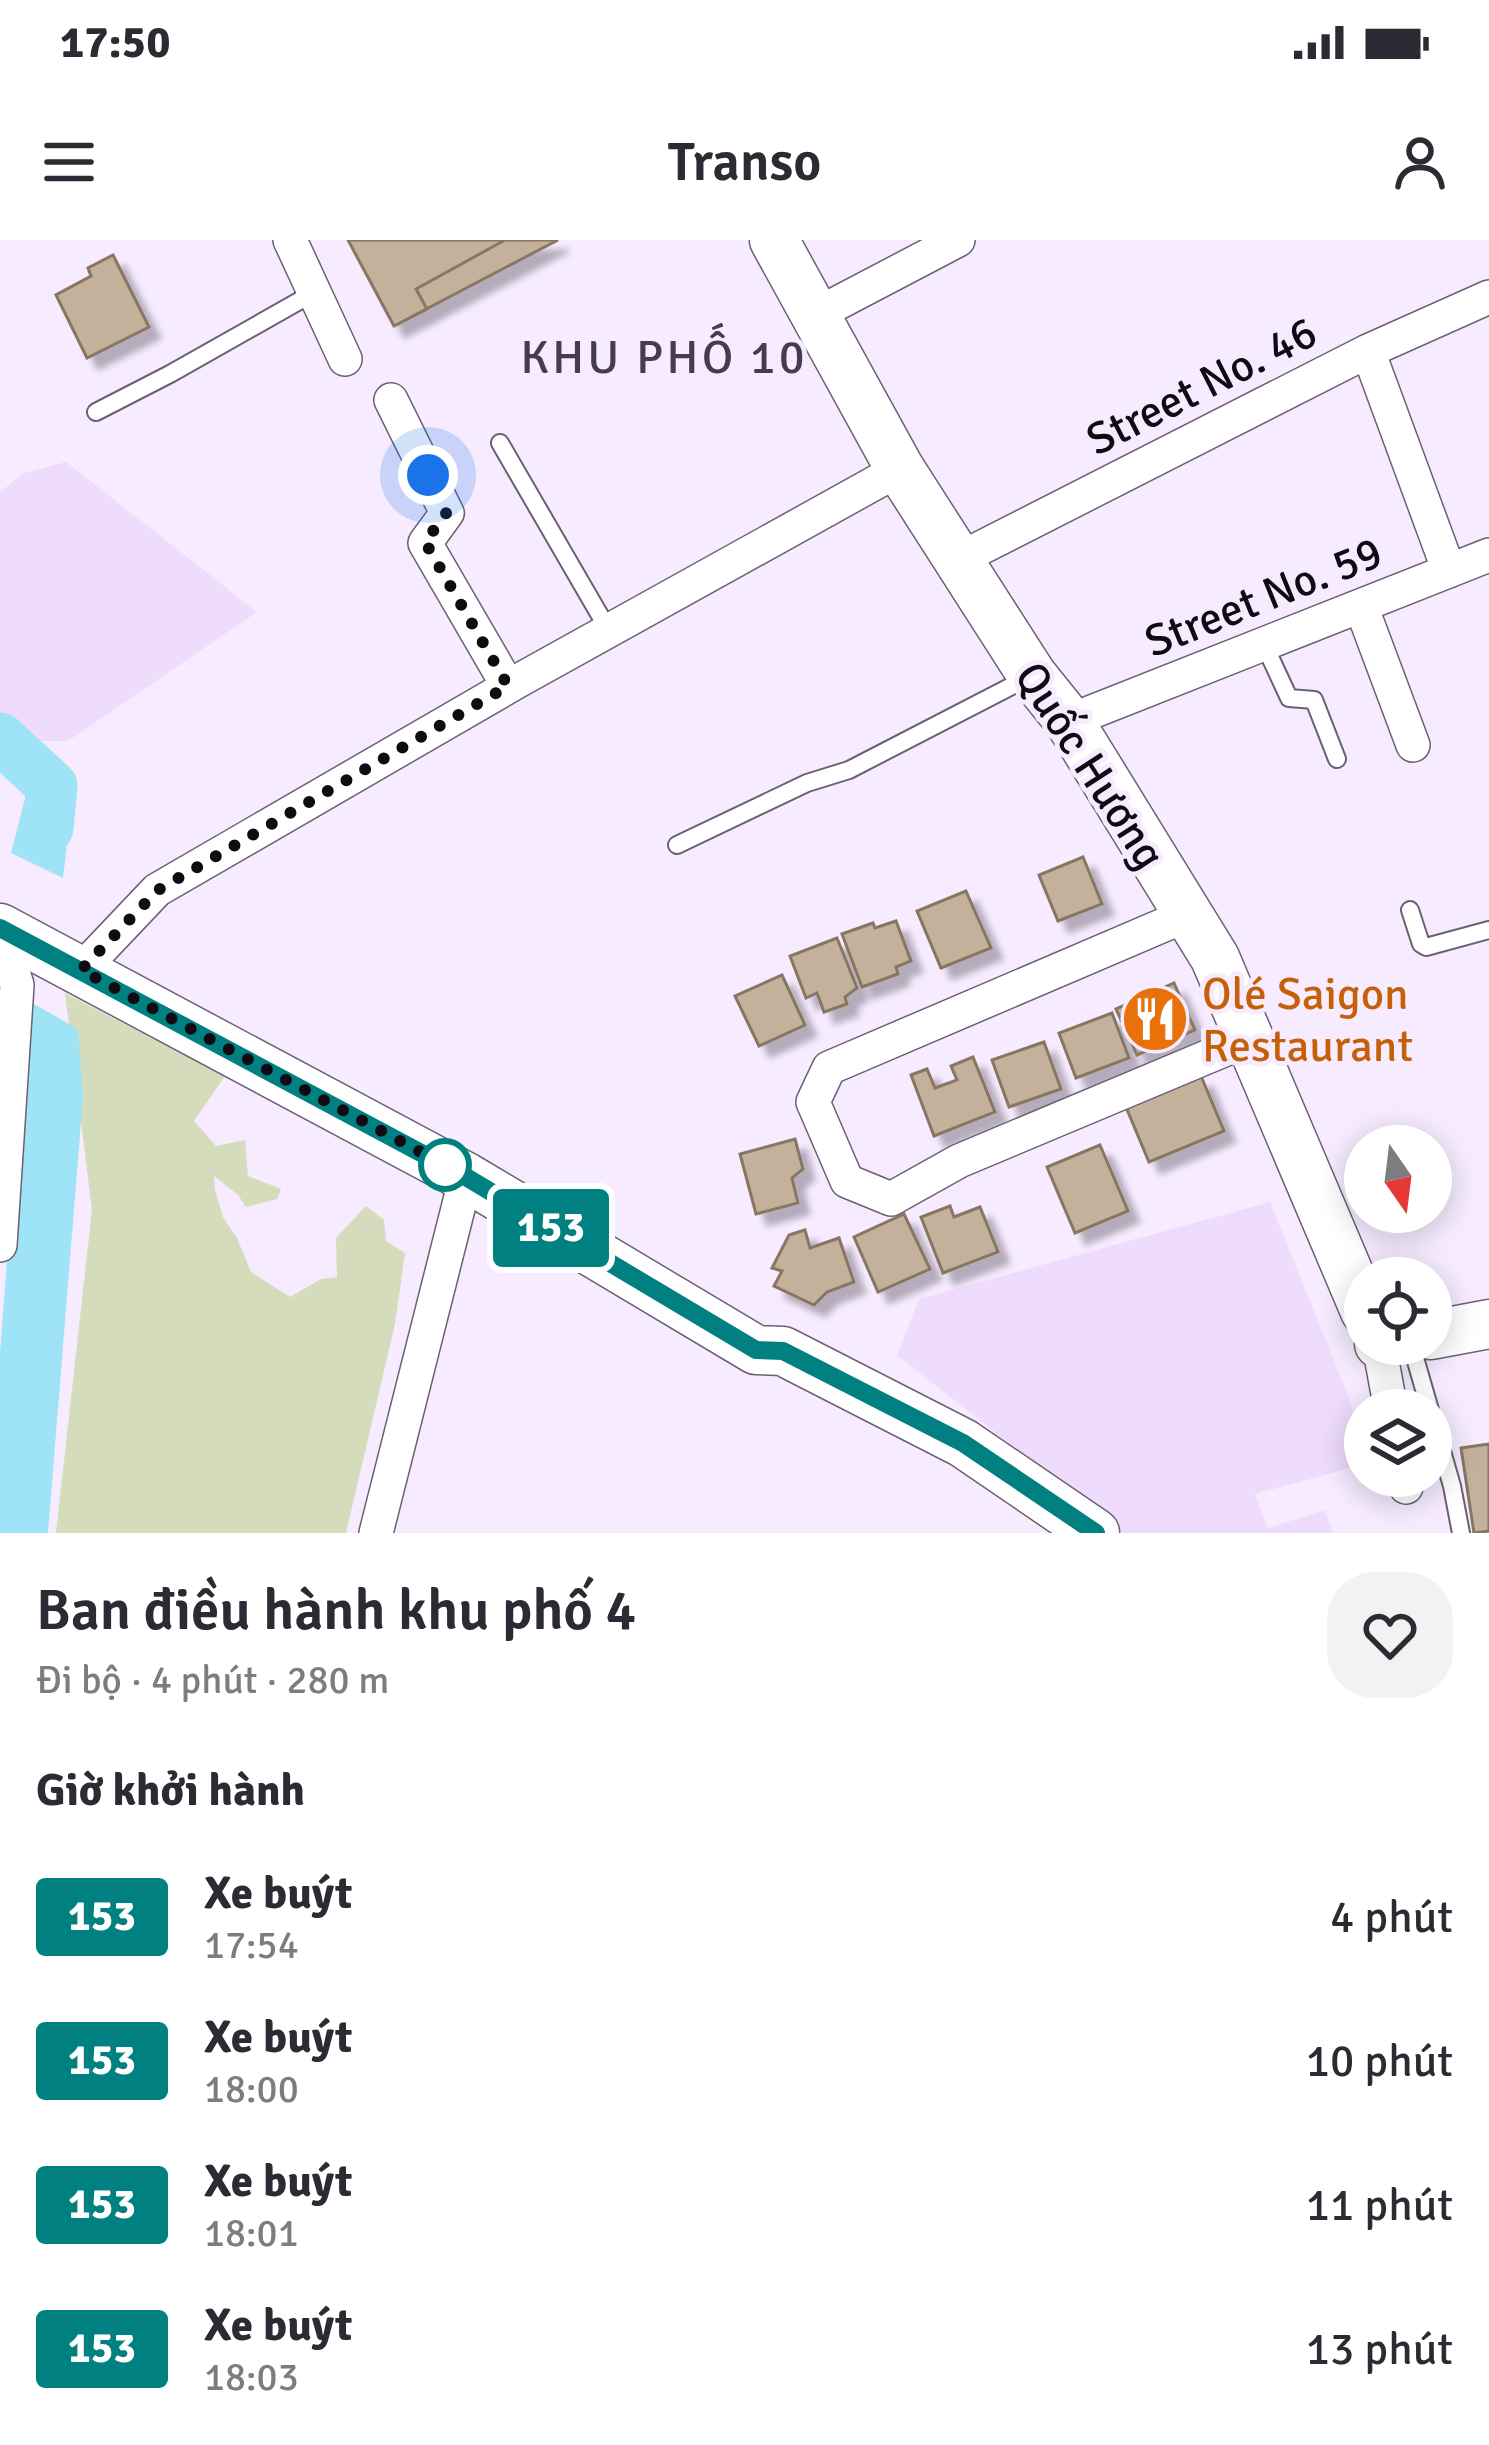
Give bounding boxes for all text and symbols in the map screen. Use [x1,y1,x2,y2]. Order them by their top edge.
text: 17:50 [60,15,170,70]
icon: menu [36,129,102,195]
text: Transo [668,129,821,196]
icon: person [1387,129,1453,195]
street label: Street No. 46 [1077,305,1326,468]
district label: KHU PHỐ 10 [520,322,808,387]
your location [398,445,458,505]
street label: Street No. 59 [1137,525,1390,670]
street label: Quốc Hương [1003,652,1177,879]
place label: Olé Saigon Restaurant [1202,967,1413,1074]
restaurant icon: Olé Saigon Restaurant [1120,984,1190,1054]
north arrow [1344,1125,1452,1233]
map controls [1344,1125,1452,1497]
unlabelled marker [420,1140,470,1190]
line badge: 153 [482,1189,620,1267]
text: 153 [517,1202,585,1253]
button: locate [1344,1257,1452,1365]
button: layers [1344,1389,1452,1497]
button: heart [1327,1572,1453,1698]
text: Ban điều hành khu phố 4 [36,1575,636,1646]
text: Đi bộ · 4 phút · 280 m [36,1656,389,1704]
text: Giờ khởi hành [36,1763,305,1818]
text: Xe buýt [204,1866,352,1921]
text: 4 phút [1330,1890,1453,1945]
text: 153 [68,1891,136,1942]
text: 17:54 [204,1921,299,1969]
text: Xe buýt [204,2010,352,2065]
text: 10 phút [1306,2034,1453,2089]
text: 153 [68,2035,136,2086]
text: 18:00 [204,2065,299,2113]
text: Xe buýt [204,2154,352,2209]
text: 11 phút [1306,2178,1453,2233]
text: 153 [68,2179,136,2230]
text: 18:01 [204,2209,299,2257]
text: Xe buýt [204,2298,352,2353]
text: 13 phút [1306,2322,1453,2377]
text: 153 [68,2323,136,2374]
text: 18:03 [204,2353,299,2401]

